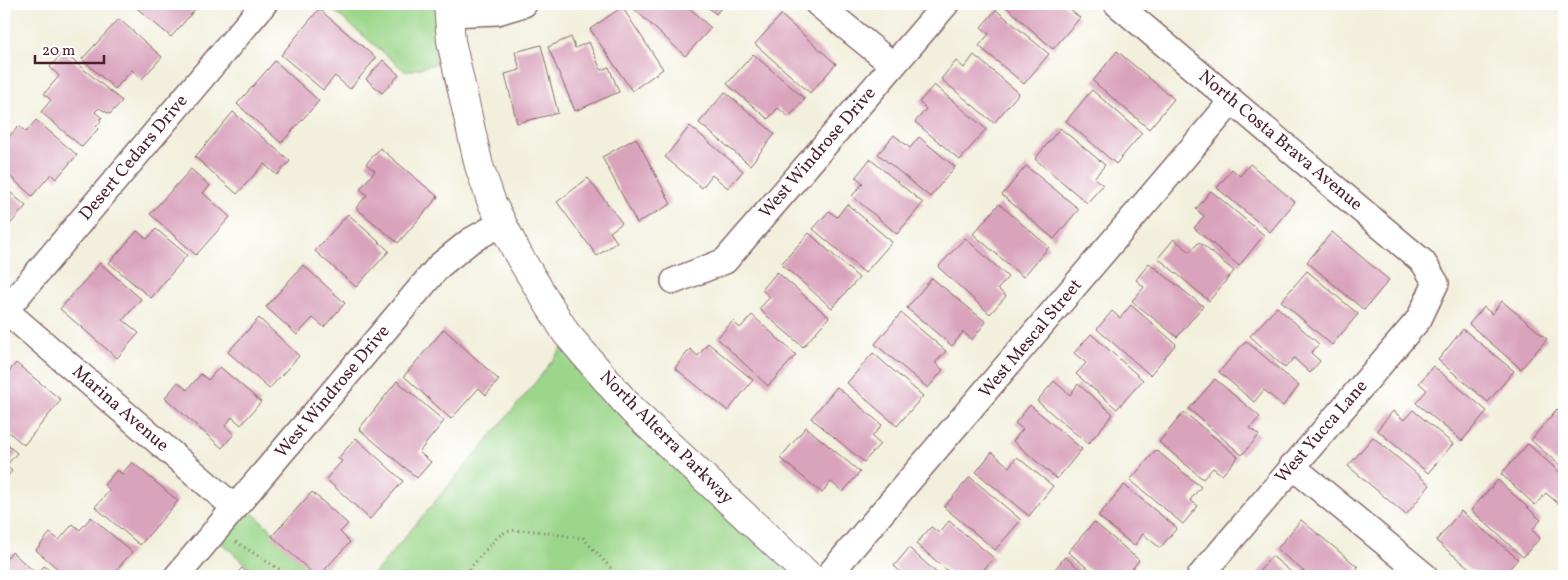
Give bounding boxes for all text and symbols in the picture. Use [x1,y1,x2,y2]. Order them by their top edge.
scale bar [35,32,104,64]
text: 20 m [42,41,75,62]
street label: North Costa Brava Avenue [1193,65,1367,217]
street label: West Windrose Drive [754,82,882,224]
street label: Desert Cedars Drive [74,90,194,226]
street label: West Mescal Street [974,274,1088,404]
street label: West Windrose Drive [270,320,396,464]
street label: Marina Avenue [66,360,174,458]
street label: North Alterra Parkway [593,365,739,511]
street label: West Yucca Lane [1270,375,1374,489]

